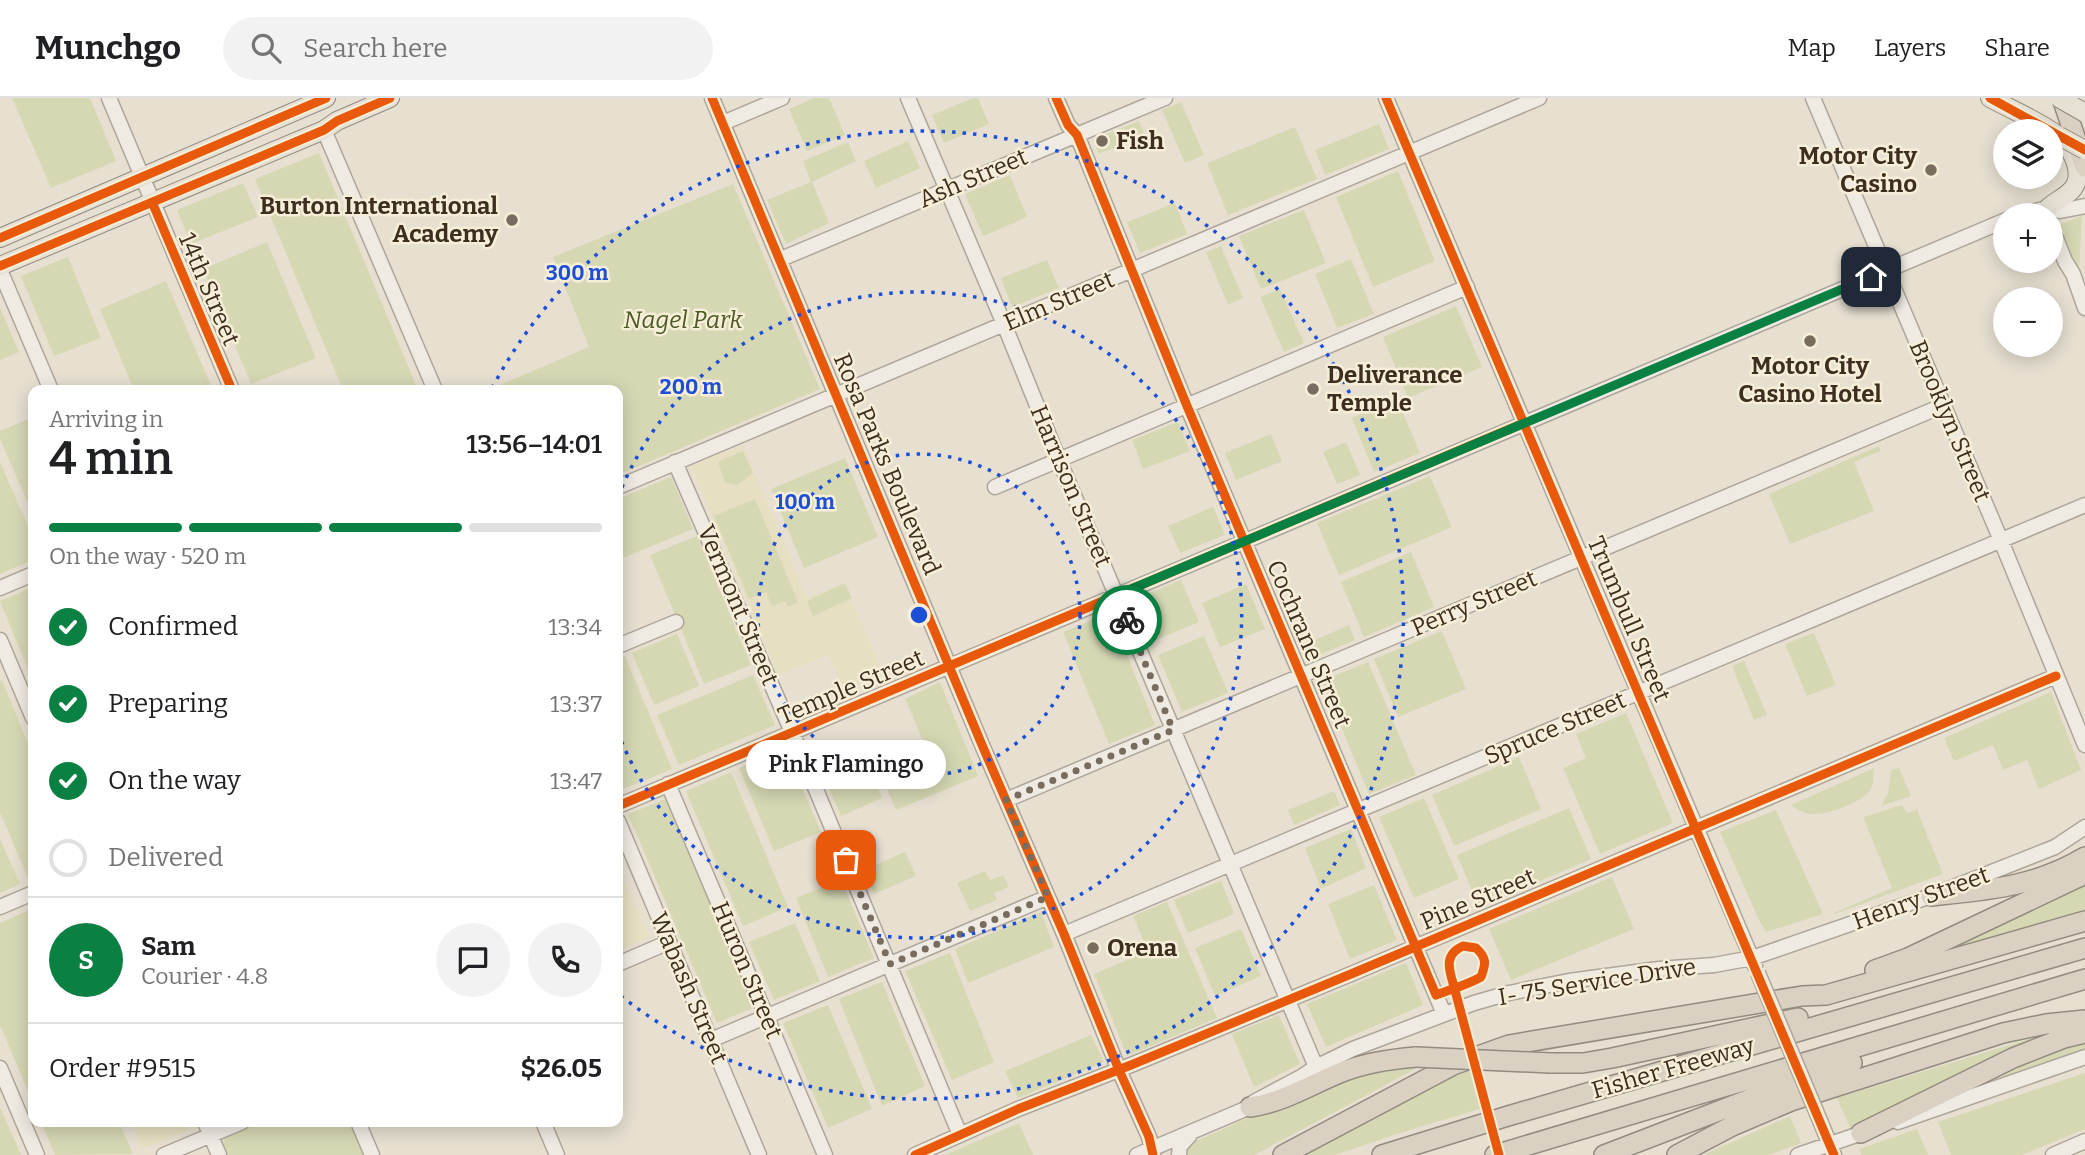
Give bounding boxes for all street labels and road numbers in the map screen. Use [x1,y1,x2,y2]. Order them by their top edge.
street label: Ash Street [914,142,1032,213]
street label: 14th Street [173,228,245,350]
street label: Elm Street [1000,265,1119,337]
street label: Brooklyn Street [1903,336,1997,506]
street label: Rosa Parks Boulevard [828,349,946,579]
street label: Harrison Street [1024,401,1118,571]
street label: Vermont Street [692,521,784,690]
street label: Trumbull Street [1582,532,1677,706]
street label: Cochrane Street [1261,556,1357,732]
street label: Perry Street [1407,564,1541,642]
street label: Temple Street [774,644,928,730]
street label: Spruce Street [1480,686,1630,770]
street label: Henry Street [1849,860,1993,936]
street label: Pine Street [1416,862,1540,936]
street label: Huron Street [706,898,788,1043]
street label: Wabash Street [645,908,734,1068]
street label: I- 75 Service Drive [1496,953,1698,1011]
street label: Fisher Freeway [1588,1031,1758,1105]

